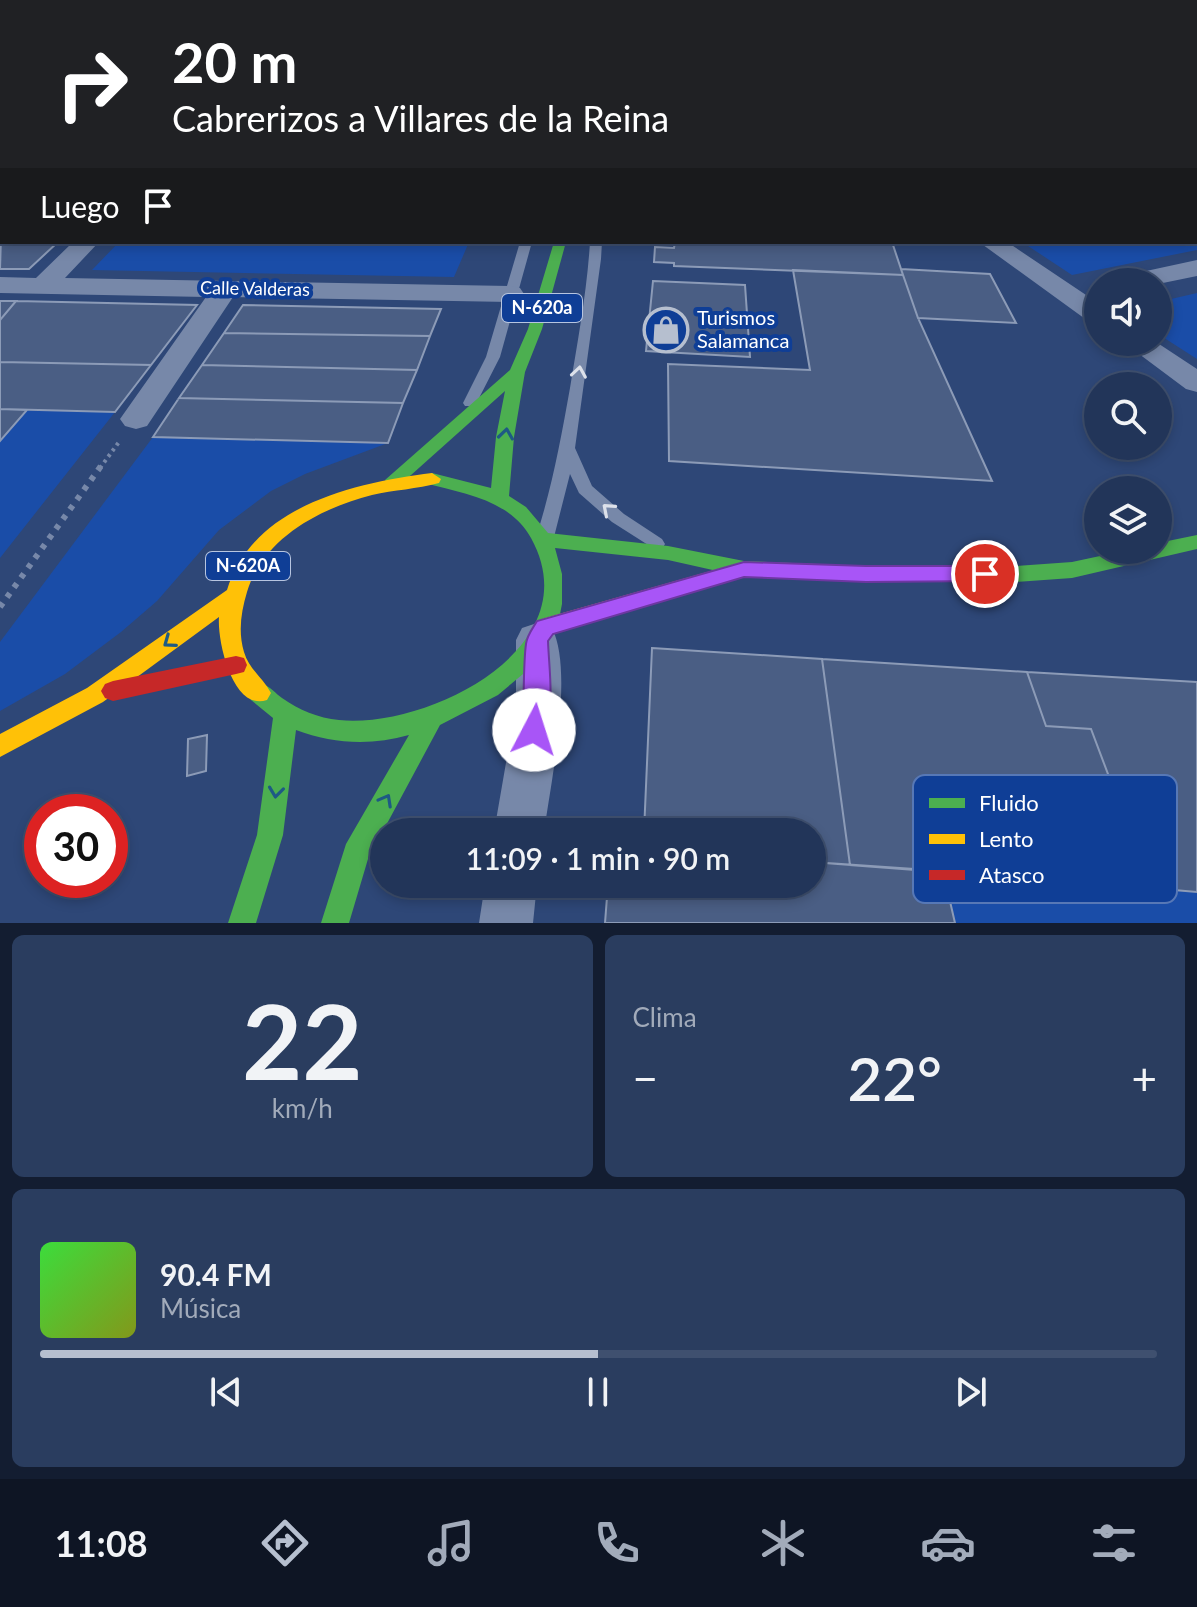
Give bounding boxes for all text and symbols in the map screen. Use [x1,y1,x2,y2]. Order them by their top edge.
text: 20 m [172,28,297,95]
icon: right [40,32,144,136]
text: Cabrerizos a Villares de la Reina [172,96,669,140]
icon: arrive [136,184,180,228]
text: Luego [40,188,120,224]
map controls [1084,268,1172,564]
button: sound [1084,268,1172,356]
street label: Calle Valderas [200,276,310,300]
road number: N-620a [502,294,582,322]
place label: Turismos Salamanca [697,305,789,352]
shop icon: Turismos Salamanca [642,306,690,354]
one-way arrow [570,365,587,378]
button: search [1084,372,1172,460]
one-way arrow [497,427,514,441]
button: layers [1084,476,1172,564]
one-way arrow [602,504,617,519]
pin [951,540,1019,608]
road number: N-620A [206,552,290,580]
icon: arrive [963,552,1007,596]
one-way arrow [164,632,178,646]
position arrow [492,688,576,772]
legend [913,775,1177,903]
one-way arrow [267,785,284,798]
text: Fluido [979,789,1039,816]
speed limit sign: 30 [24,794,128,898]
one-way arrow [376,794,392,809]
text: Lento [979,825,1034,852]
text: 11:09 · 1 min · 90 m [466,840,730,876]
text: Atasco [979,861,1044,888]
text: 22 [242,977,363,1102]
text: Clima [633,1001,697,1033]
text: 22° [848,1042,942,1114]
text: − [633,1052,658,1104]
text: + [1131,1052,1157,1104]
text: km/h [272,1092,333,1124]
text: 90.4 FM [160,1256,272,1292]
text: Música [160,1292,241,1324]
icon: previous [204,1370,248,1414]
icon: pause [576,1370,620,1414]
icon: next [949,1370,993,1414]
icon: directions [257,1515,313,1571]
icon: music [423,1515,479,1571]
icon: phone [589,1515,645,1571]
icon: climate [755,1515,811,1571]
icon: car [920,1515,976,1571]
icon: filters [1086,1515,1142,1571]
text: 11:08 [55,1521,148,1565]

